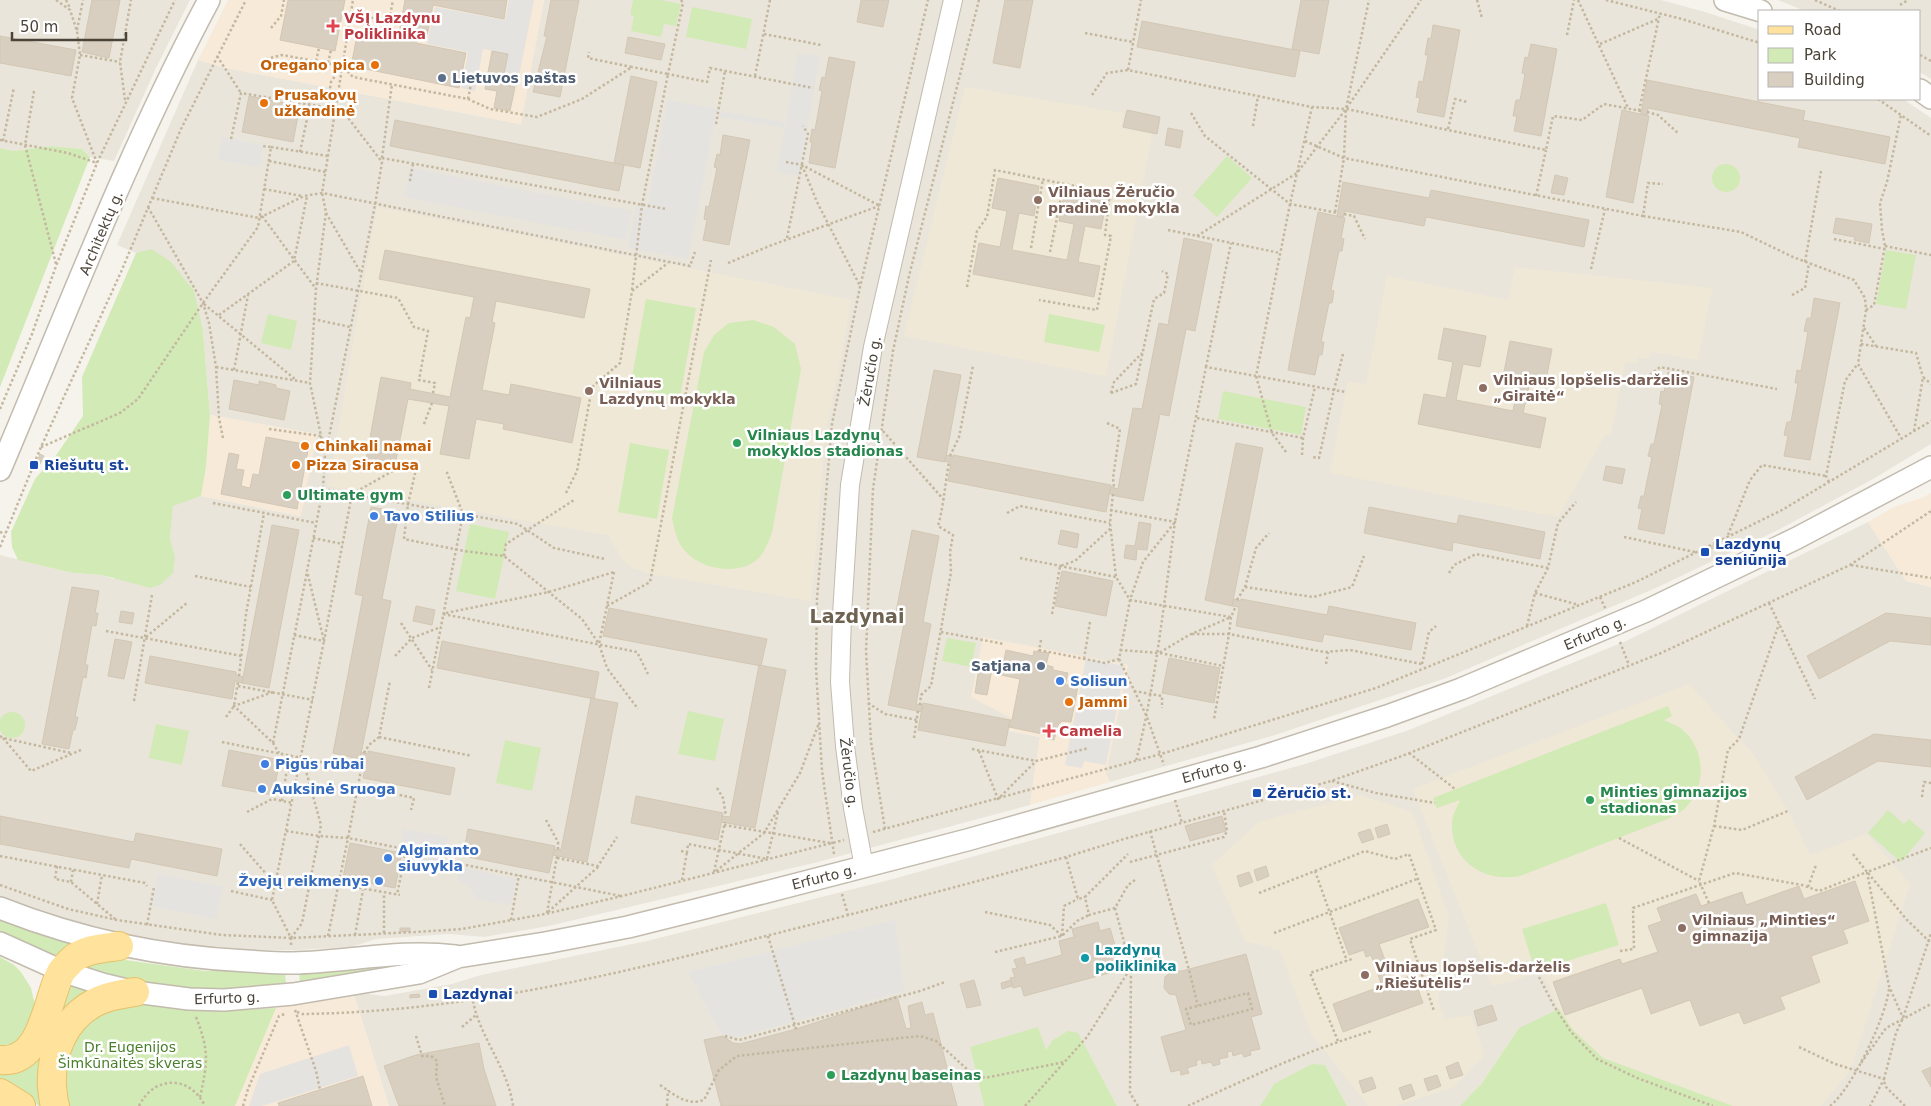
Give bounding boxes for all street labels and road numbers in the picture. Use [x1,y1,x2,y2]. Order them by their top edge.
street label: Architektų g. [76,189,126,277]
street label: Žėručio g. [855,335,884,407]
street label: Erfurto g. [1561,613,1629,653]
street label: Žėručio g. [837,737,862,809]
street label: Erfurto g. [1180,754,1248,786]
street label: Erfurto g. [790,861,858,893]
street label: Erfurto g. [194,989,260,1007]

